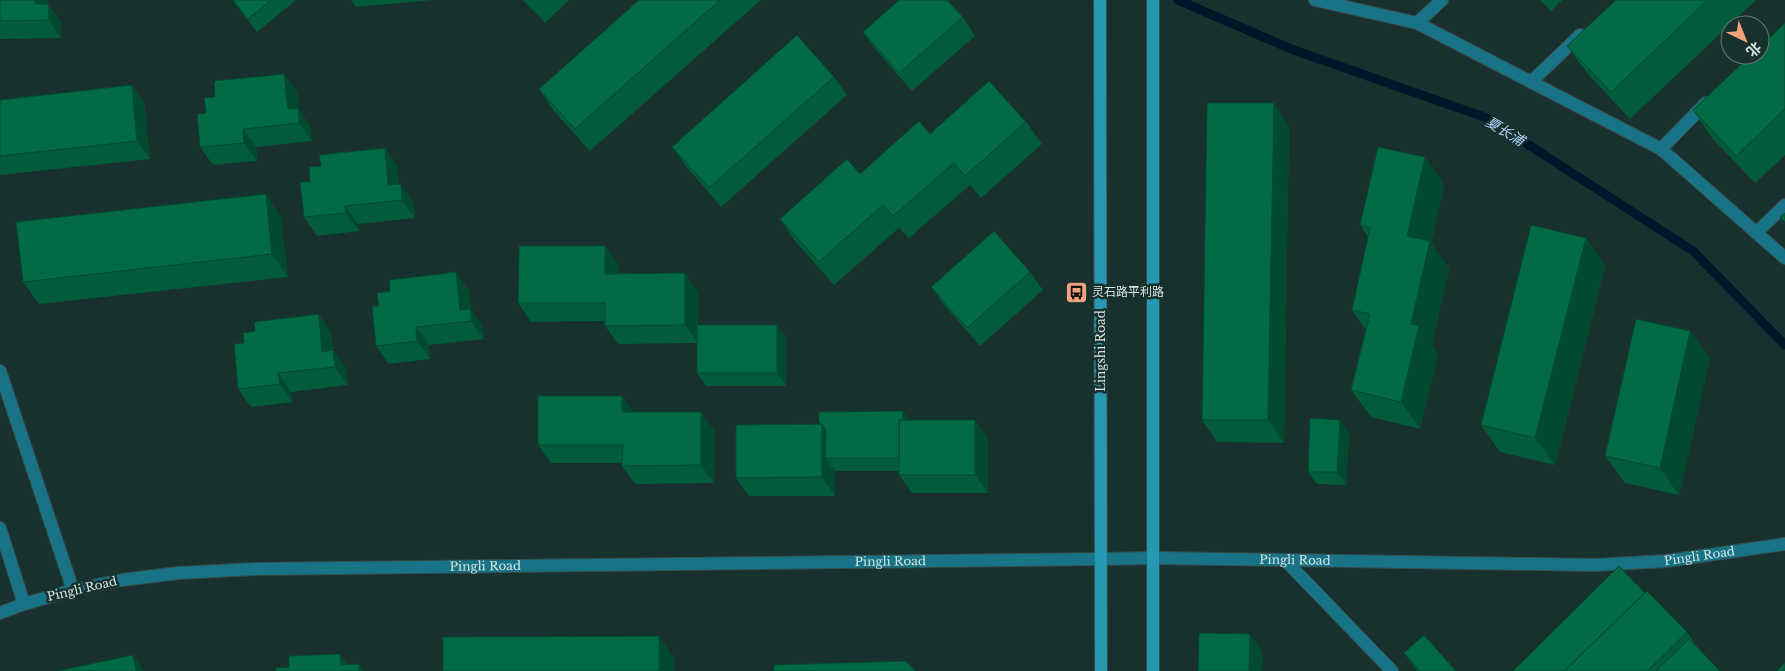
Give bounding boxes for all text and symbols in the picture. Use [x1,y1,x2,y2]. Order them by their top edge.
north arrow [1720,15,1770,65]
text: 北 [1743,38,1765,61]
water label: 夏长浦 [1482,112,1529,151]
bus stop icon: 灵石路平利路 [1064,280,1088,304]
place label: 灵石路平利路 [1092,284,1164,299]
street label: Lingshi Road [1093,310,1108,392]
street label: Pingli Road [1663,543,1736,568]
street label: Pingli Road [1259,552,1331,568]
street label: Pingli Road [855,553,926,569]
street label: Pingli Road [450,558,521,574]
street label: Pingli Road [46,573,118,604]

